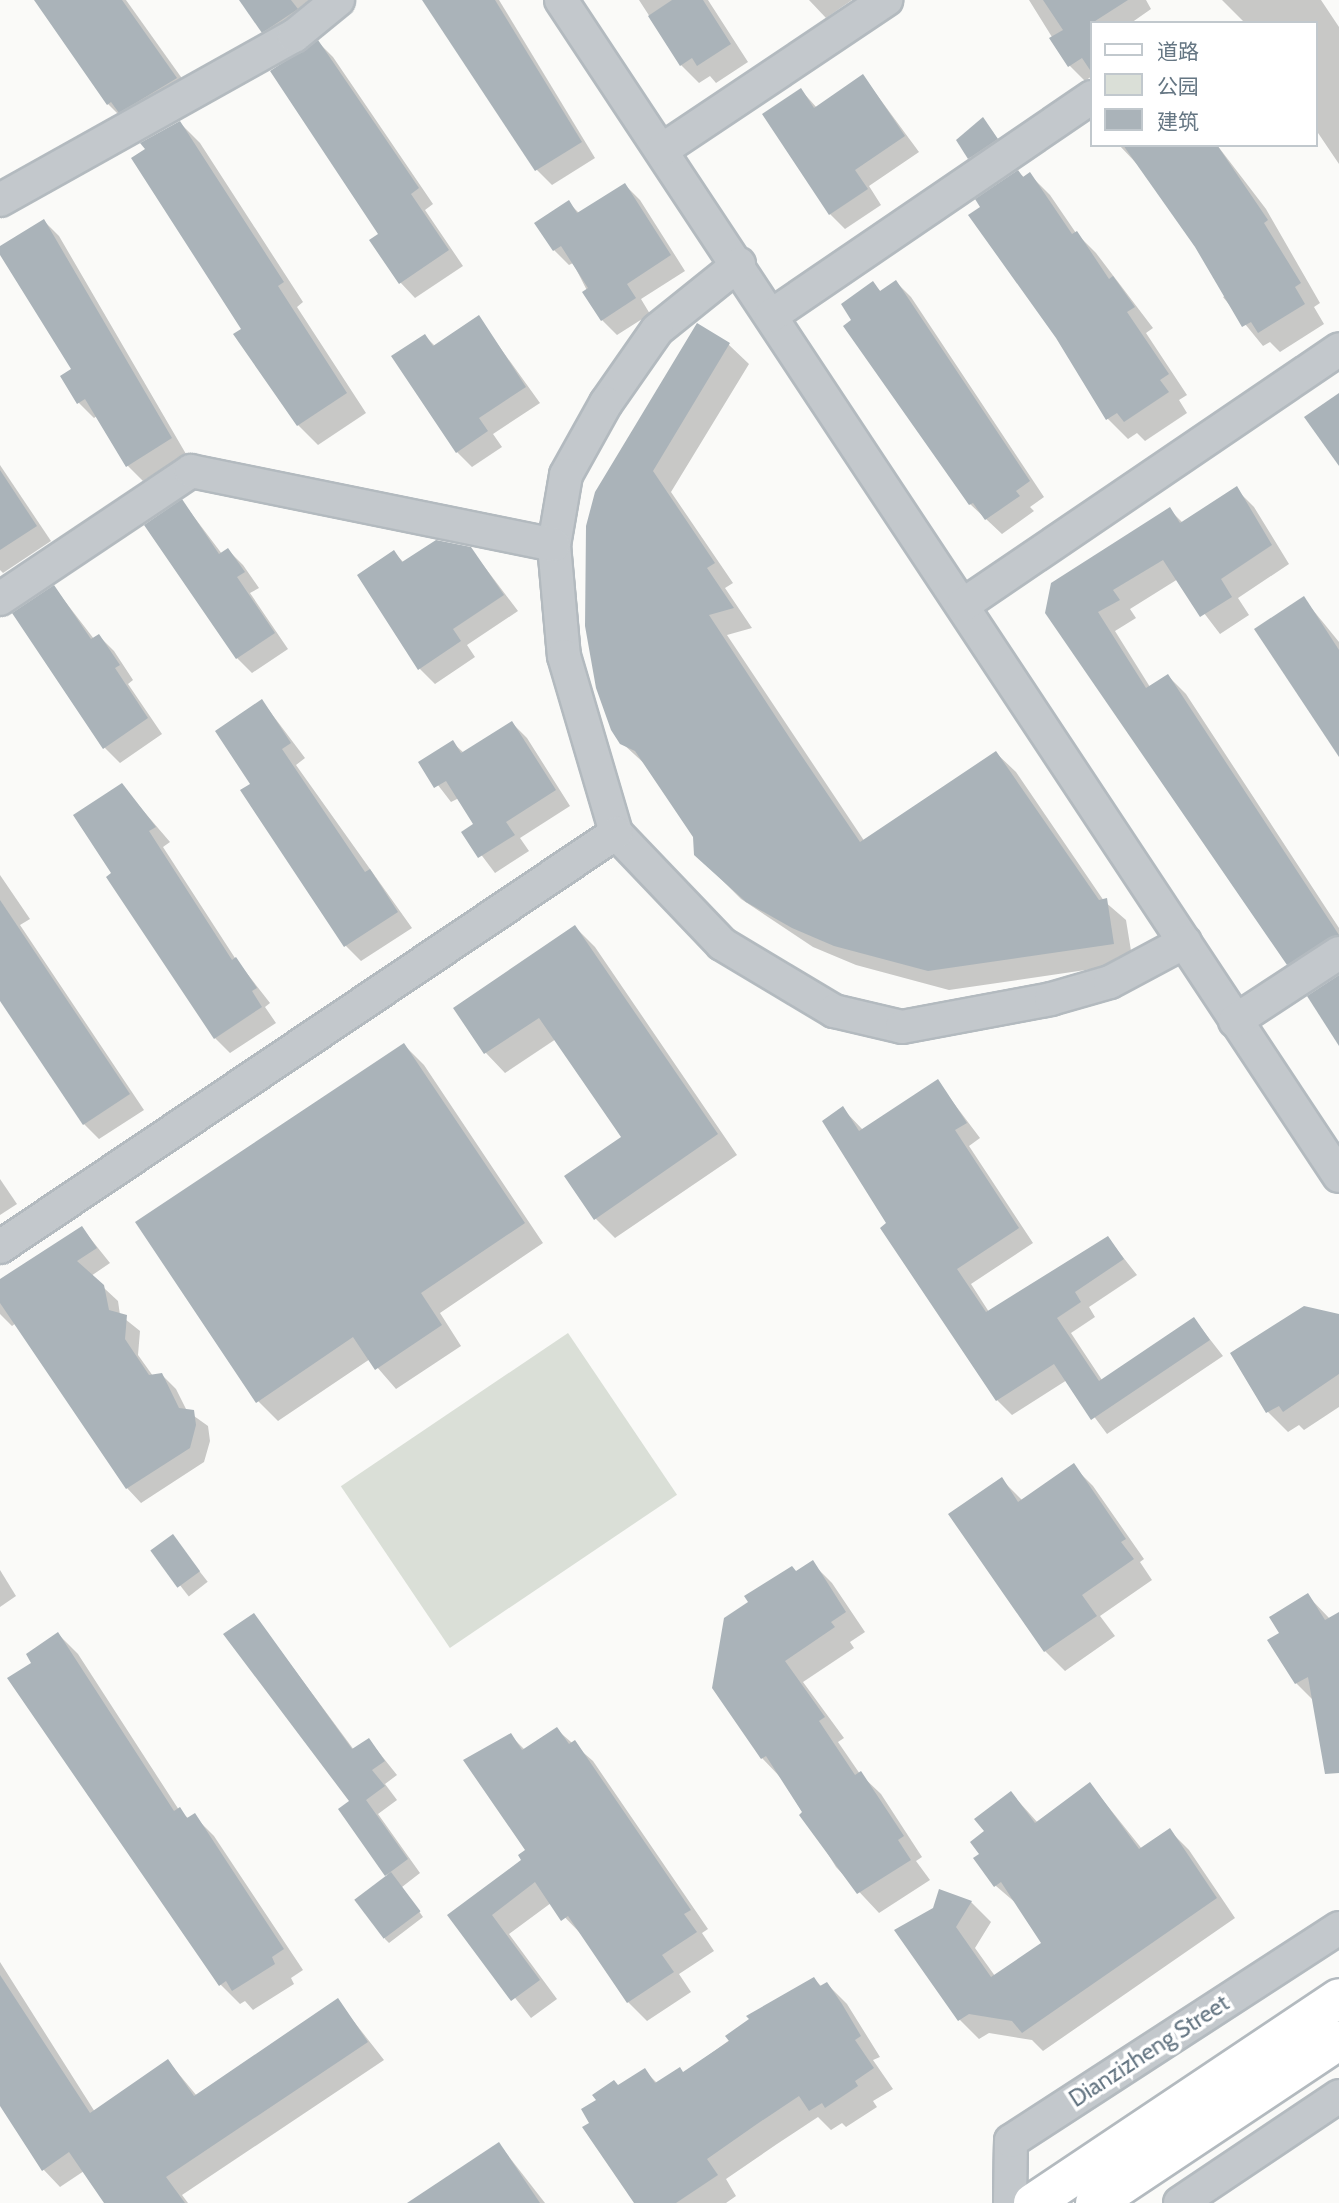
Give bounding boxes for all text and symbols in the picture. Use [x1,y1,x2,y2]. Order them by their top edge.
legend [1090,21,1318,147]
text: 道路 [1157,39,1199,64]
text: 公园 [1157,74,1199,99]
text: 建筑 [1157,109,1199,134]
street label: Dianzizheng Street [1064,1989,1234,2113]

